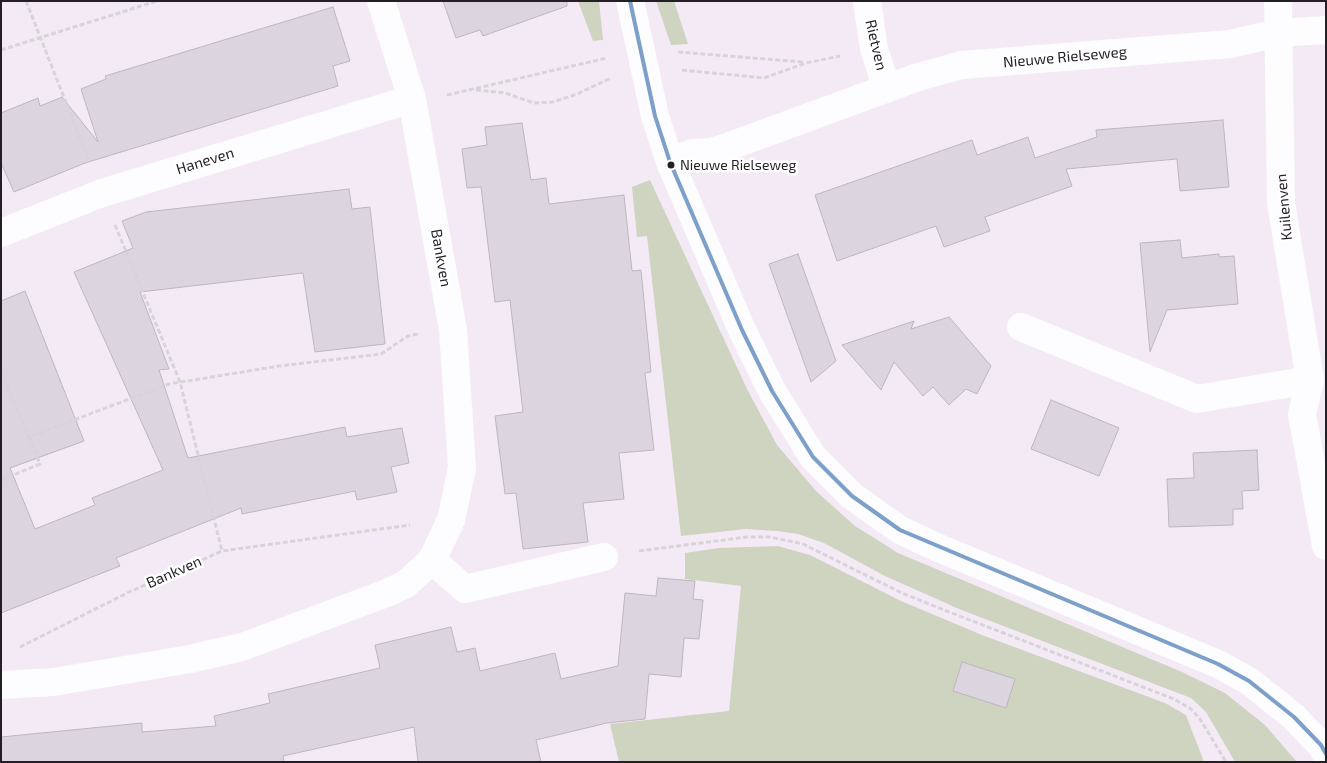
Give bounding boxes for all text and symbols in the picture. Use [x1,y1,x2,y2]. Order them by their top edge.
street label: Rietven [861,18,891,72]
street label: Nieuwe Rielseweg [1002,43,1128,71]
street label: Haneven [174,144,236,178]
place label: Nieuwe Rielseweg [680,157,796,173]
marker: Nieuwe Rielseweg [666,160,676,170]
street label: Kuilenven [1272,173,1296,241]
street label: Bankven [427,228,455,288]
street label: Bankven [144,552,204,592]

